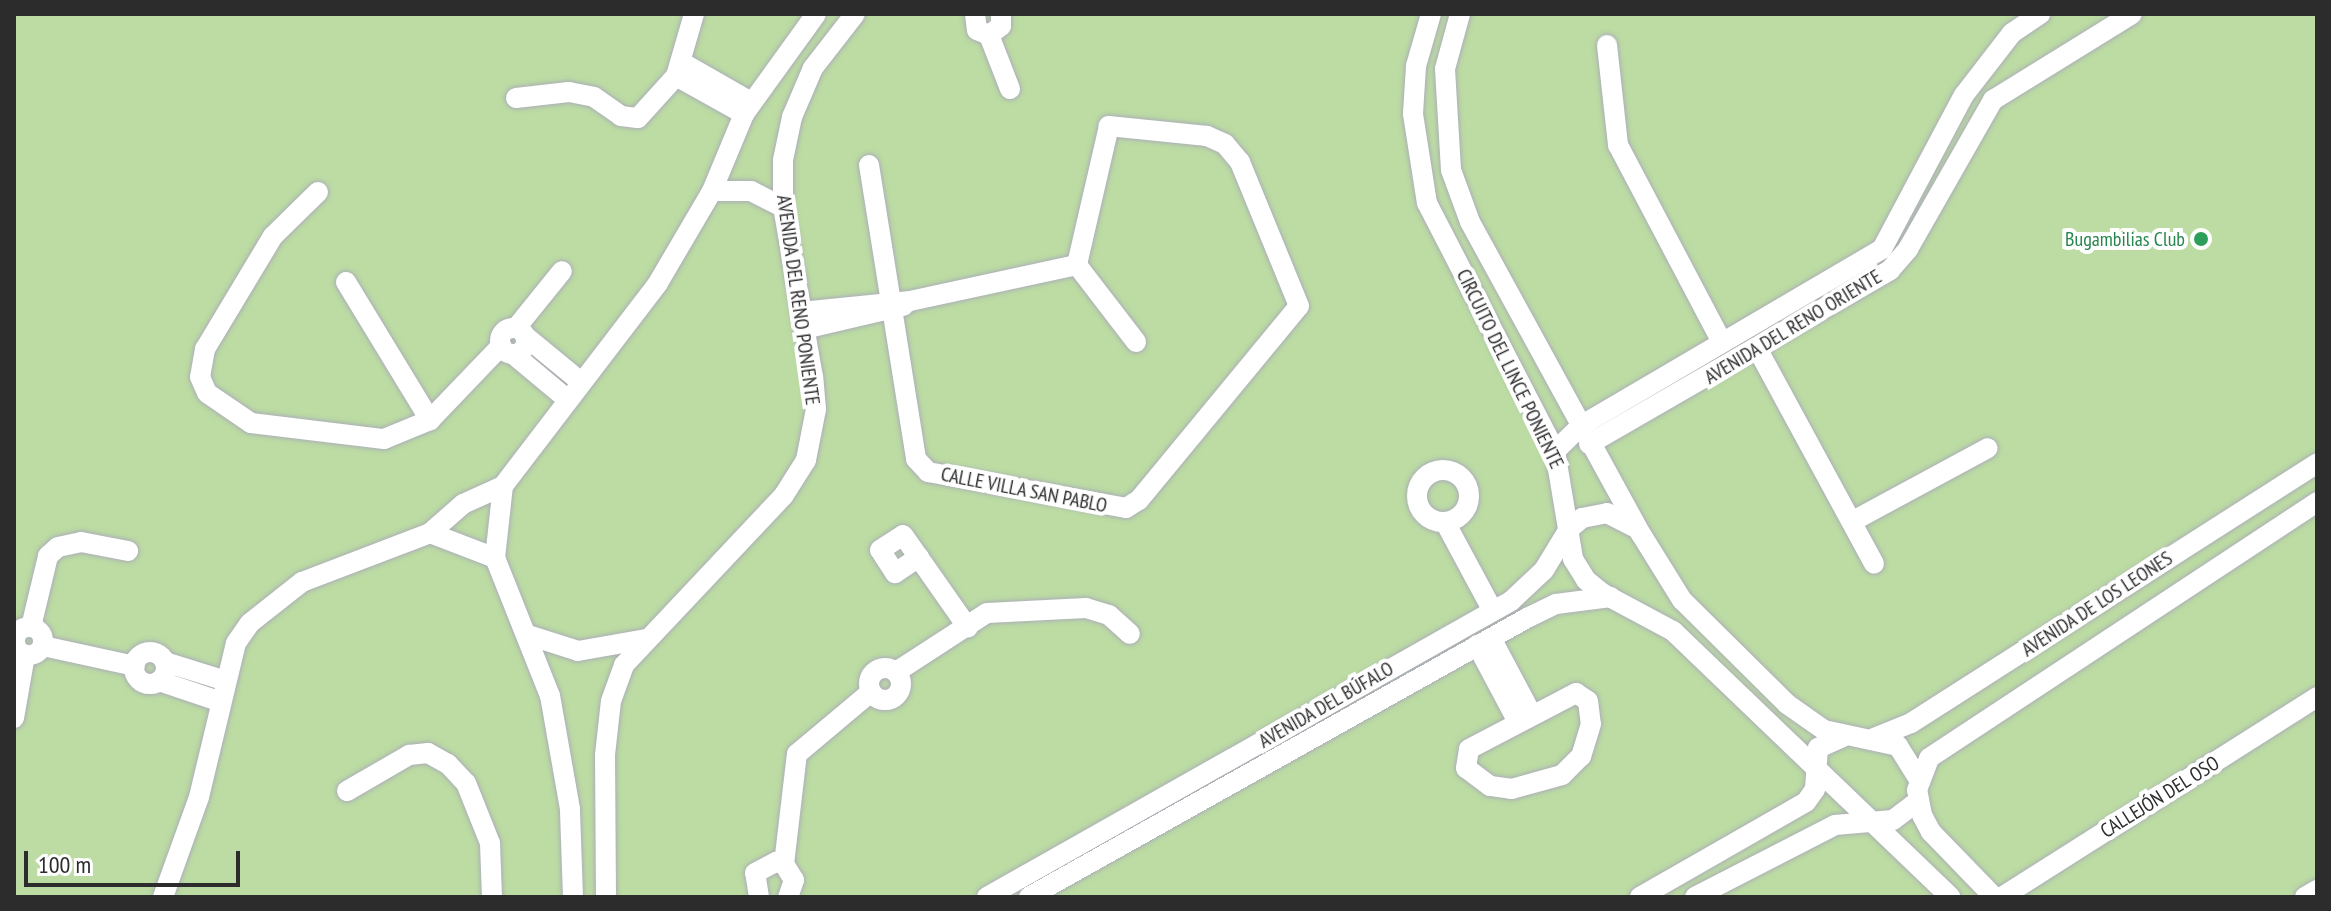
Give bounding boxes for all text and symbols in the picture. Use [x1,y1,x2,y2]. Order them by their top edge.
street label: AVENIDA DEL RENO PONIENTE [771,193,825,407]
place label: Bugambilias Club [2065,227,2185,251]
marker: Bugambilias Club [2192,230,2210,248]
street label: AVENIDA DEL RENO ORIENTE [1700,264,1886,390]
street label: CIRCUITO DEL LINCE PONIENTE [1451,265,1569,473]
street label: CALLE VILLA SAN PABLO [938,462,1110,518]
street label: AVENIDA DE LOS LEONES [2017,546,2177,662]
street label: AVENIDA DEL BÚFALO [1254,656,1398,754]
street label: CALLEJÓN DEL OSO [2096,751,2224,843]
scale bar [28,835,244,885]
text: 100 m [38,849,91,880]

